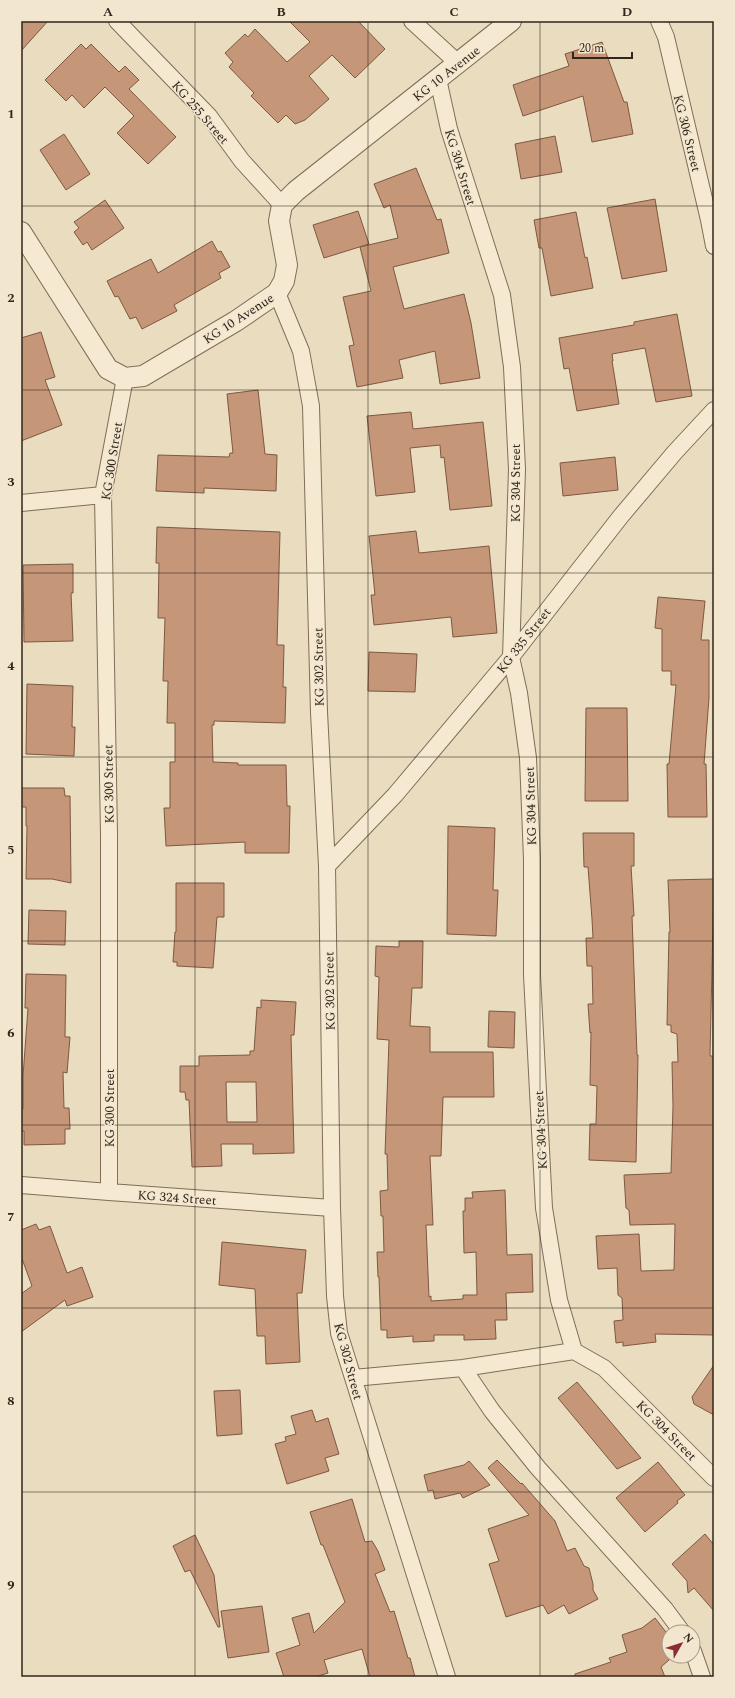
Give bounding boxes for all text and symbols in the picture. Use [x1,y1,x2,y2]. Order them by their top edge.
text: A [103,2,113,22]
text: B [276,2,286,22]
text: C [449,2,459,22]
text: D [622,2,632,22]
scale bar [573,34,632,60]
text: 20 m [579,39,604,58]
street label: KG 10 Avenue [408,41,485,107]
street label: KG 255 Street [167,76,234,149]
street label: KG 306 Street [668,93,706,174]
text: 1 [7,104,15,124]
street label: KG 304 Street [439,127,481,208]
text: 2 [7,288,15,308]
street label: KG 10 Avenue [199,288,278,349]
street label: KG 300 Street [96,420,128,502]
street label: KG 304 Street [506,443,526,522]
text: 3 [7,472,15,492]
street label: KG 335 Street [492,603,556,678]
street label: KG 302 Street [308,627,330,707]
text: 4 [7,656,15,676]
street label: KG 300 Street [98,744,120,824]
street label: KG 304 Street [520,766,542,846]
text: 5 [7,840,15,860]
street label: KG 302 Street [319,951,341,1031]
text: 6 [7,1023,15,1043]
street label: KG 300 Street [100,1068,120,1147]
street label: KG 304 Street [529,1090,553,1170]
street label: KG 324 Street [137,1185,217,1211]
text: 7 [7,1207,15,1227]
street label: KG 302 Street [328,1321,368,1402]
text: 8 [7,1391,15,1411]
street label: KG 304 Street [631,1396,702,1466]
text: 9 [7,1575,15,1595]
north arrow [661,1624,701,1664]
text: N [679,1629,698,1647]

